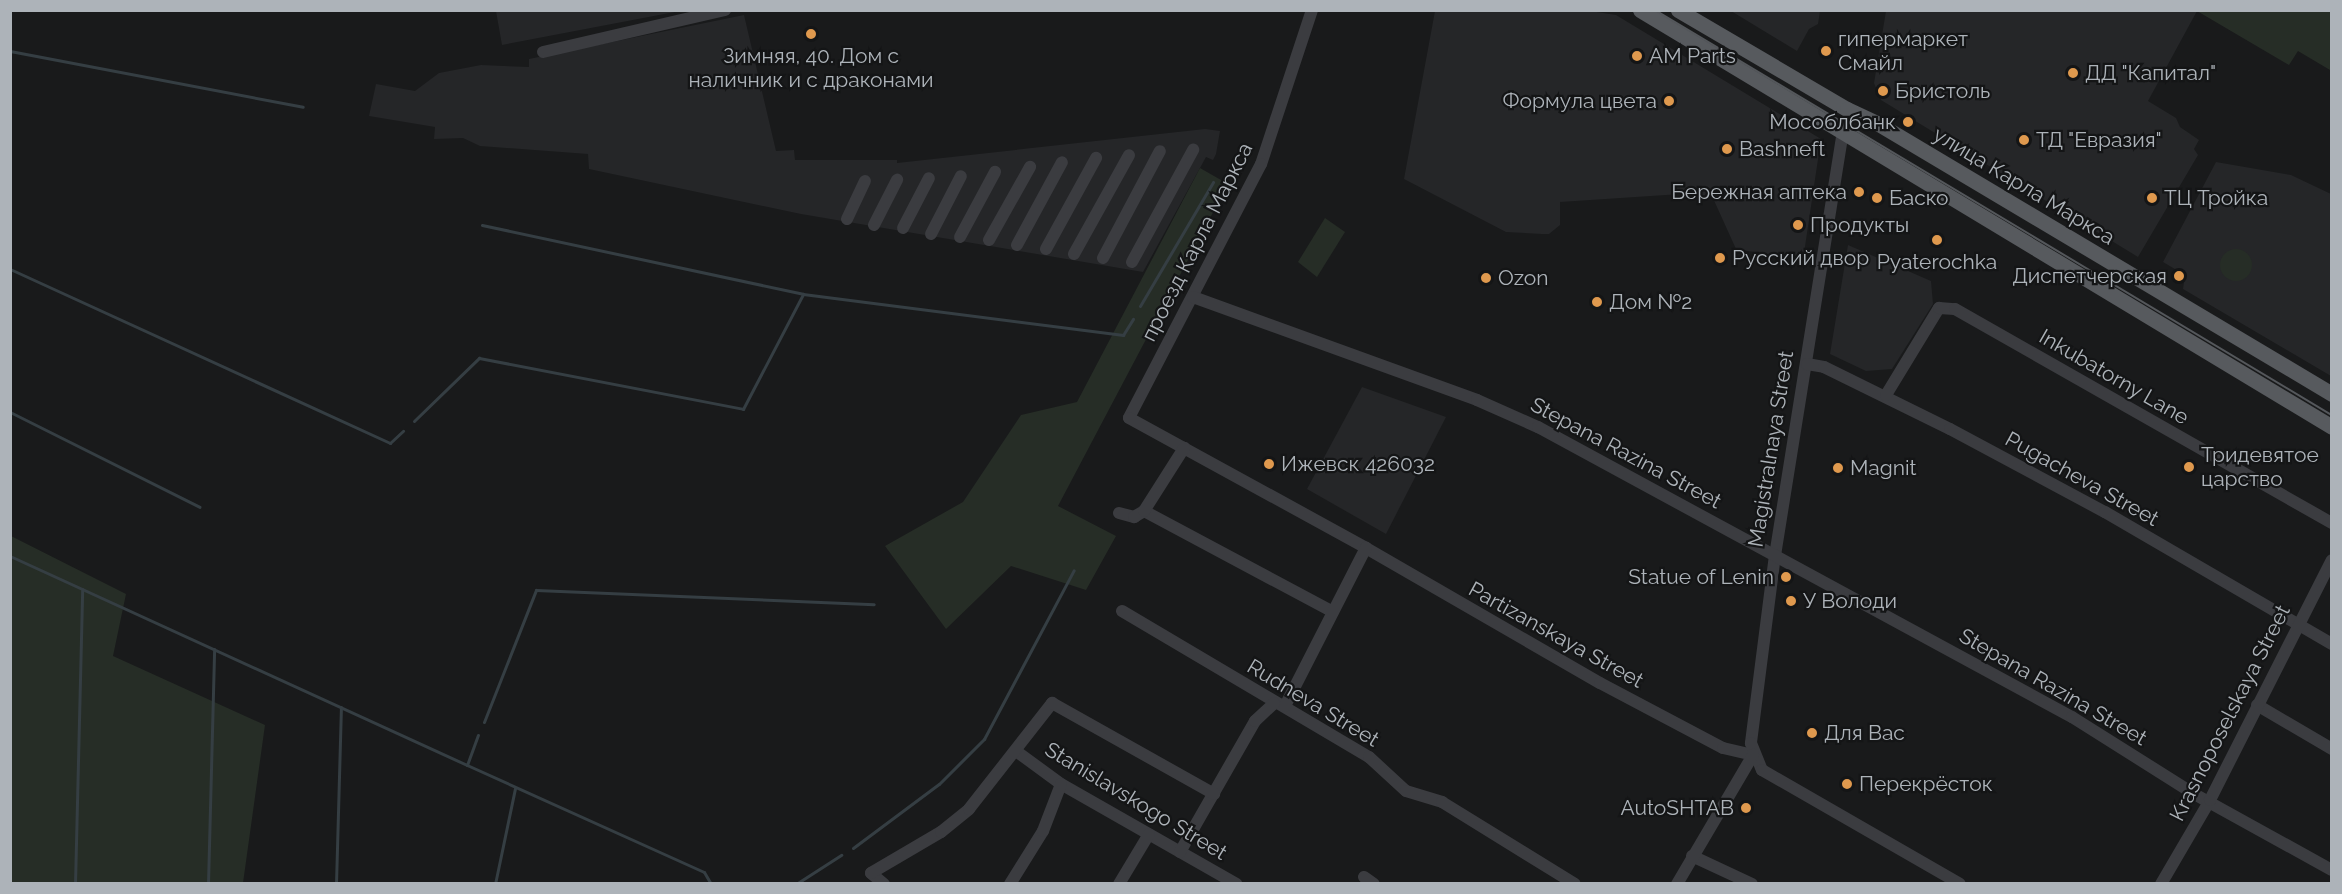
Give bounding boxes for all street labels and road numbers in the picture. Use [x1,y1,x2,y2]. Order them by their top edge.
street label: улица Карла Маркса [1929,122,2119,250]
street label: проезд Карла Маркса [1136,139,1258,345]
street label: Inkubatorny Lane [2034,324,2194,430]
street label: Magistralnaya Street [1743,349,1799,549]
street label: Stepana Razina Street [1526,392,1726,514]
street label: Pugacheva Street [2001,426,2163,532]
street label: Partizanskaya Street [1464,577,1648,693]
street label: Krasnoposelskaya Street [2164,601,2296,825]
street label: Stepana Razina Street [1955,623,2151,751]
street label: Rudneva Street [1243,654,1383,752]
street label: Stanislavskogo Street [1040,737,1232,865]

